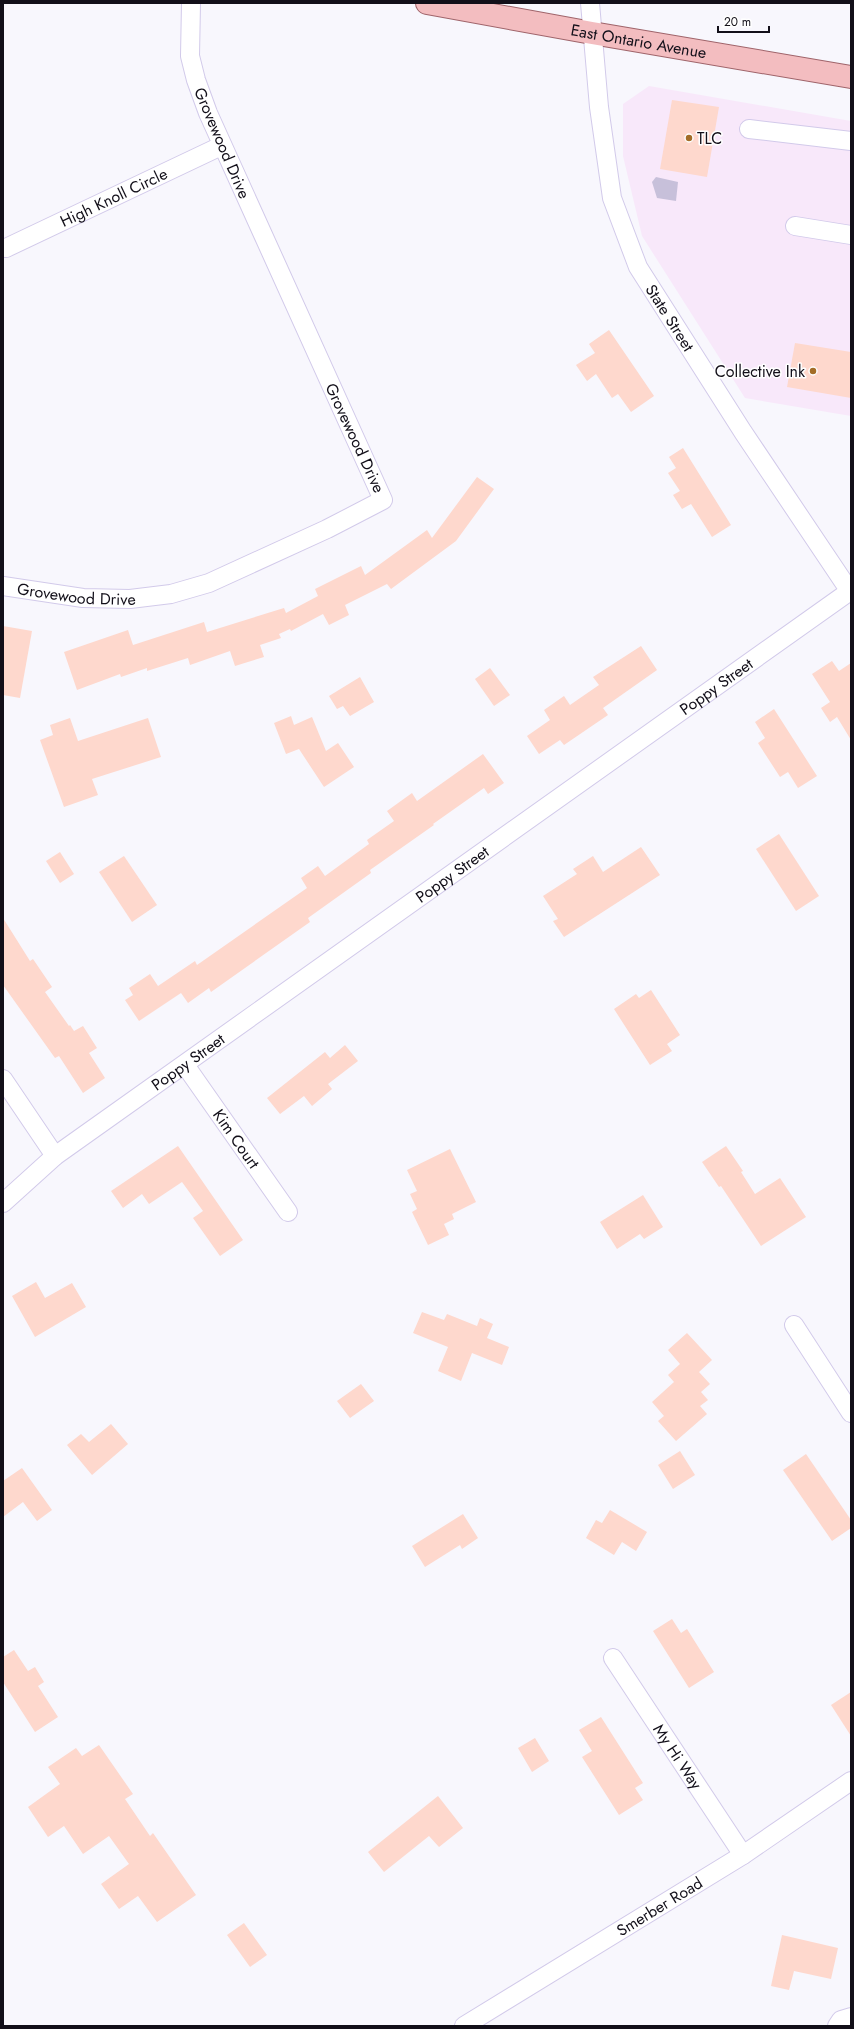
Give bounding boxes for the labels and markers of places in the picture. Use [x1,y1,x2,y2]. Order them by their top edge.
place label: TLC [697,127,722,150]
marker: TLC [684,133,694,143]
place label: Collective Ink [715,360,806,383]
marker: Collective Ink [808,366,818,376]

